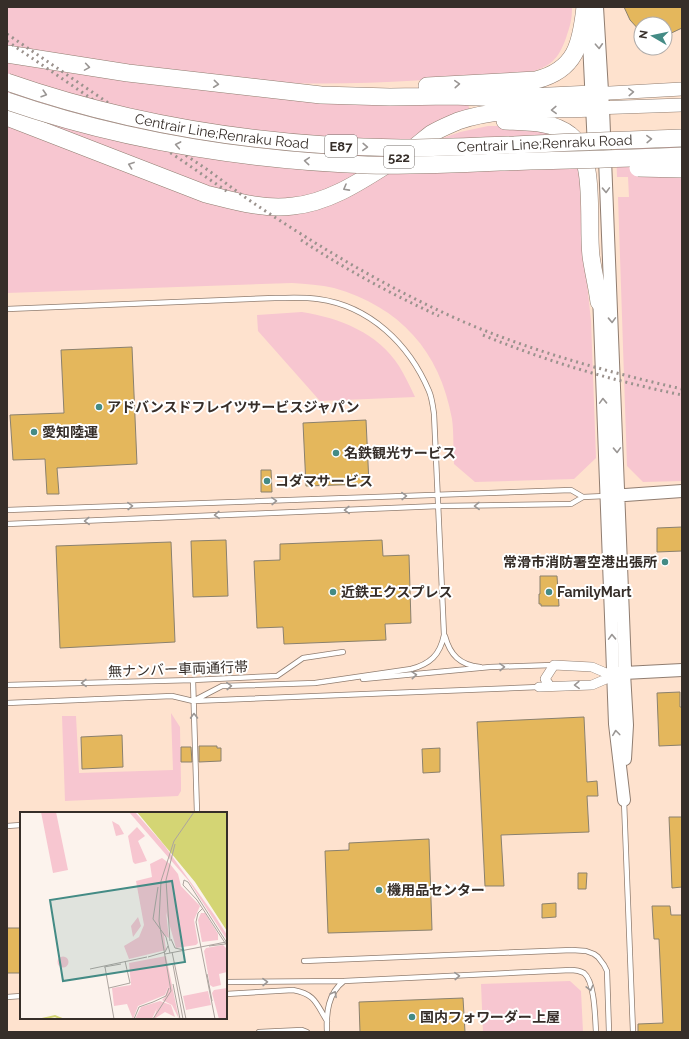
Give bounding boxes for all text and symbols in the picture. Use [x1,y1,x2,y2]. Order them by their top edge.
north arrow [633,16,673,56]
text: N [637,29,651,40]
one-way arrow [595,43,604,49]
one-way arrow [84,62,90,71]
one-way arrow [213,79,219,88]
one-way arrow [454,79,460,88]
one-way arrow [628,87,634,96]
one-way arrow [40,89,47,98]
one-way arrow [551,105,557,114]
street label: Centrair Line;Renraku Road [133,110,309,152]
street label: Centrair Line;Renraku Road [457,132,633,155]
road number: E87 [325,135,357,157]
one-way arrow [646,135,652,143]
one-way arrow [175,141,181,149]
one-way arrow [362,143,368,151]
road number: 522 [384,146,414,168]
one-way arrow [304,157,310,166]
one-way arrow [127,161,134,170]
one-way arrow [343,184,350,191]
one-way arrow [602,187,610,193]
one-way arrow [607,317,616,323]
one-way arrow [599,398,608,404]
place label: アドバンスドフレイツサービスジャパン [107,399,359,415]
marker: アドバンスドフレイツサービスジャパン [94,402,104,412]
place label: 愛知陸運 [42,424,98,440]
marker: 愛知陸運 [29,427,39,437]
place label: 名鉄観光サービス [344,445,456,461]
one-way arrow [613,447,621,453]
marker: 名鉄観光サービス [331,448,341,458]
place label: コダマサービス [275,473,373,489]
marker: コダマサービス [262,476,272,486]
one-way arrow [401,492,407,500]
one-way arrow [271,497,277,505]
one-way arrow [474,501,480,510]
one-way arrow [127,502,133,510]
one-way arrow [344,506,350,514]
one-way arrow [214,511,220,520]
one-way arrow [84,516,90,525]
place label: 常滑市消防署空港出張所 [503,554,657,570]
marker: 常滑市消防署空港出張所 [660,557,670,567]
place label: 近鉄エクスプレス [341,584,453,600]
place label: FamilyMart [557,584,632,600]
marker: 近鉄エクスプレス [328,587,338,597]
marker: FamilyMart [544,587,554,597]
one-way arrow [608,634,616,640]
street label: 無ナンバー車両通行帯 [108,659,248,679]
one-way arrow [499,663,505,671]
one-way arrow [411,670,417,679]
one-way arrow [81,679,87,687]
one-way arrow [226,681,232,690]
one-way arrow [574,681,580,689]
one-way arrow [190,713,198,719]
one-way arrow [612,730,621,736]
inset map [20,812,227,1019]
place label: 機用品センター [387,882,485,898]
marker: 機用品センター [374,885,384,895]
one-way arrow [454,971,460,980]
one-way arrow [262,978,268,986]
one-way arrow [586,984,594,991]
one-way arrow [329,991,336,998]
place label: 国内フォワーダー上屋 [420,1009,560,1025]
marker: 国内フォワーダー上屋 [407,1012,417,1022]

